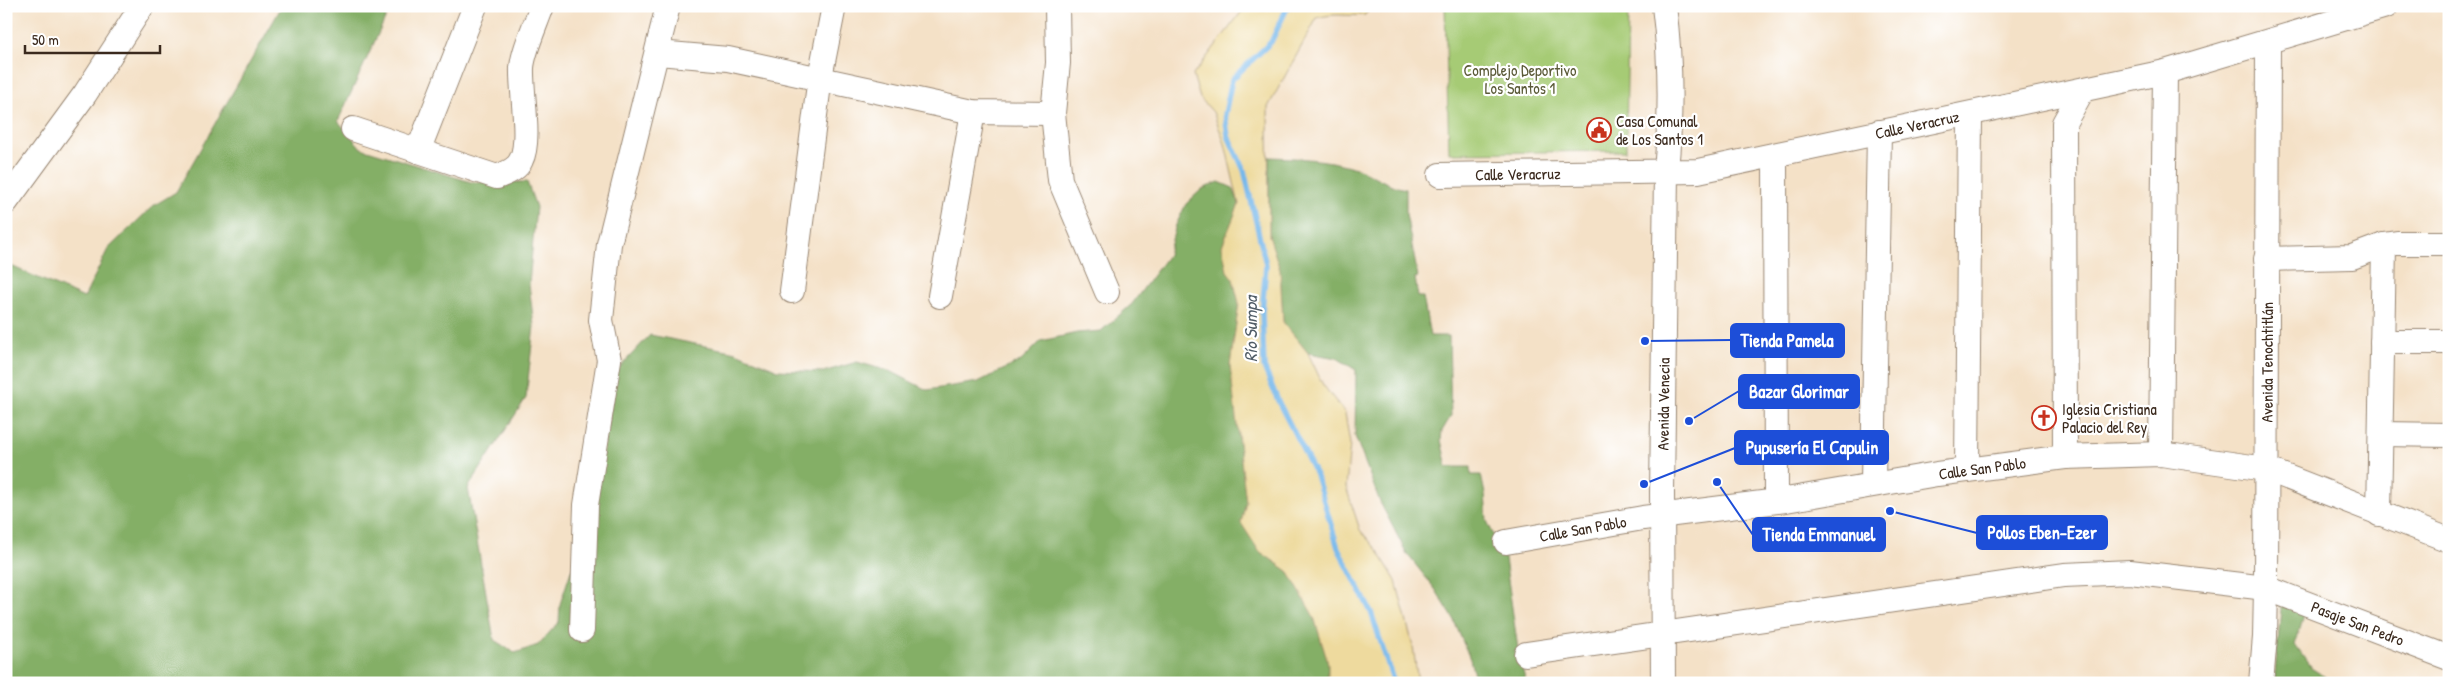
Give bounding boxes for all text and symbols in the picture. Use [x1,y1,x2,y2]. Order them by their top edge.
scale bar [25,22,160,54]
text: 50 m [32,29,59,50]
park label: Complejo Deportivo Los Santos 1 [1464,59,1577,99]
street label: Calle Veracruz [1873,105,1961,144]
place label: Casa Comunal de Los Santos 1 [1616,110,1703,150]
public building icon: Casa Comunal de Los Santos 1 [1586,117,1612,143]
street label: Calle Veracruz [1475,162,1561,185]
water label: Río Sumpa [1238,294,1263,362]
street label: Avenida Tenochtitlán [2256,302,2278,423]
callout: Tienda Pamela [1731,324,1844,357]
text: Tienda Pamela [1740,328,1834,353]
street label: Avenida Venecia [1652,358,1675,451]
callout: Bazar Glorimar [1739,375,1859,408]
text: Bazar Glorimar [1749,379,1849,404]
place label: Iglesia Cristiana Palacio del Rey [2062,398,2157,438]
church icon: Iglesia Cristiana Palacio del Rey [2031,405,2057,431]
callout: Pupusería El Capulin [1735,431,1888,464]
text: Pupusería El Capulin [1746,435,1878,461]
street label: Calle San Pablo [1937,451,2028,485]
street label: Calle San Pablo [1538,510,1629,547]
callout: Pollos Eben-Ezer [1977,516,2107,549]
callout: Tienda Emmanuel [1753,518,1885,551]
text: Pollos Eben-Ezer [1987,520,2097,545]
text: Tienda Emmanuel [1762,522,1877,547]
street label: Pasaje San Pedro [2308,595,2408,651]

